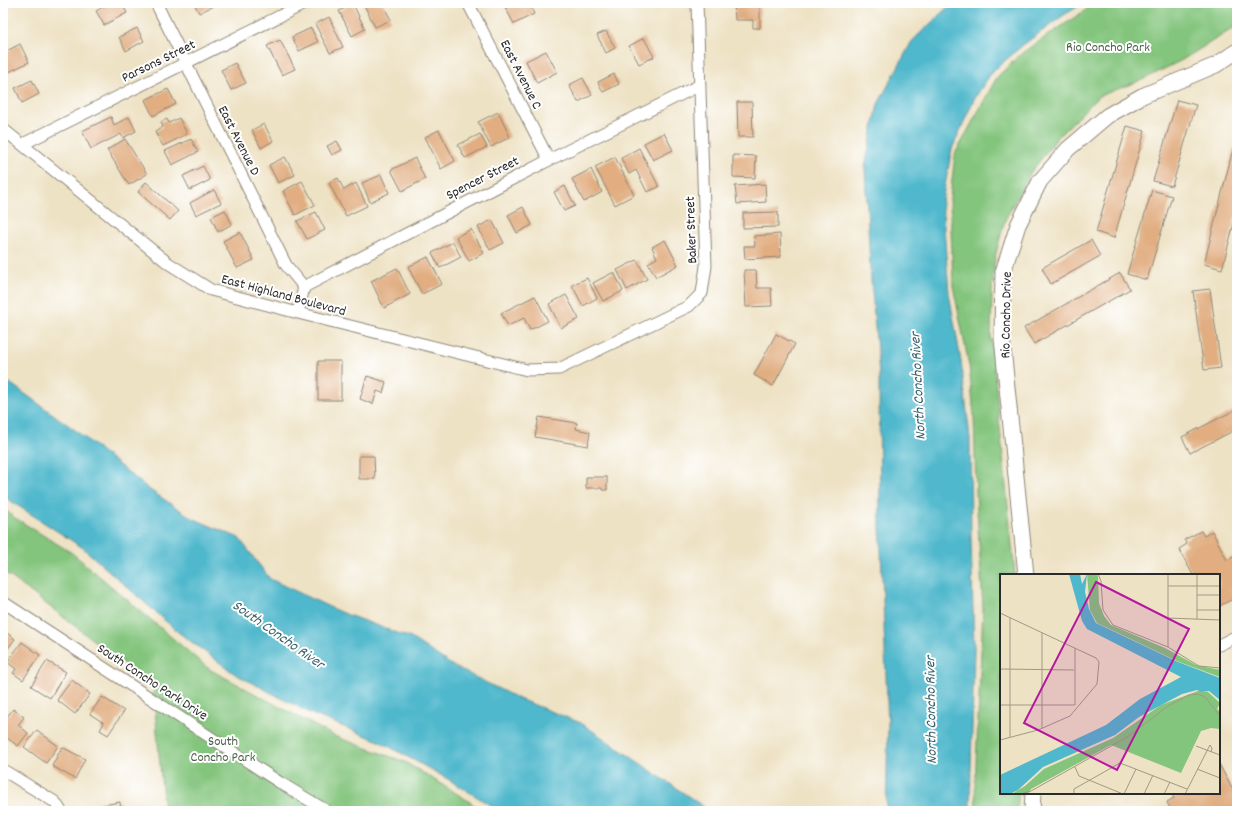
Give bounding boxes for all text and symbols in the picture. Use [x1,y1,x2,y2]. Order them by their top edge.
street label: Parsons Street [119,35,199,88]
street label: East Avenue C [494,37,546,113]
park label: Rio Concho Park [1066,38,1150,58]
street label: East Avenue D [212,103,264,179]
street label: Spencer Street [443,152,523,206]
street label: Baker Street [681,196,703,264]
street label: East Highland Boulevard [219,270,348,322]
street label: Rio Concho Drive [996,271,1018,359]
water label: North Concho River [905,330,933,440]
inset map [1000,574,1220,794]
water label: South Concho River [227,596,330,676]
street label: South Concho Park Drive [93,639,211,726]
water label: North Concho River [920,654,944,764]
park label: South Concho Park [191,732,256,768]

